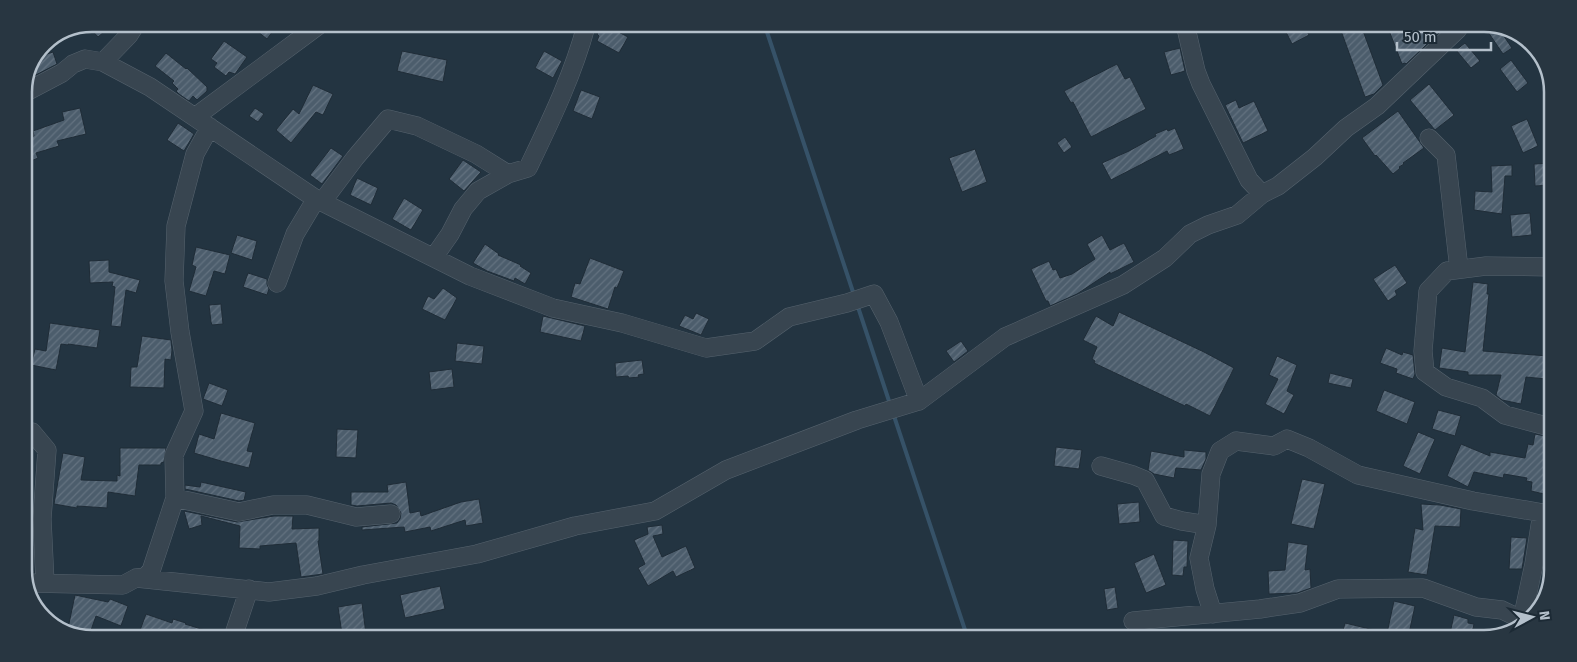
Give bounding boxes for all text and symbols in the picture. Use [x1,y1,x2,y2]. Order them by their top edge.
scale bar [1397,20,1491,52]
text: 50 m [1404,28,1437,46]
north arrow [1507,592,1557,642]
text: N [1535,610,1553,621]

